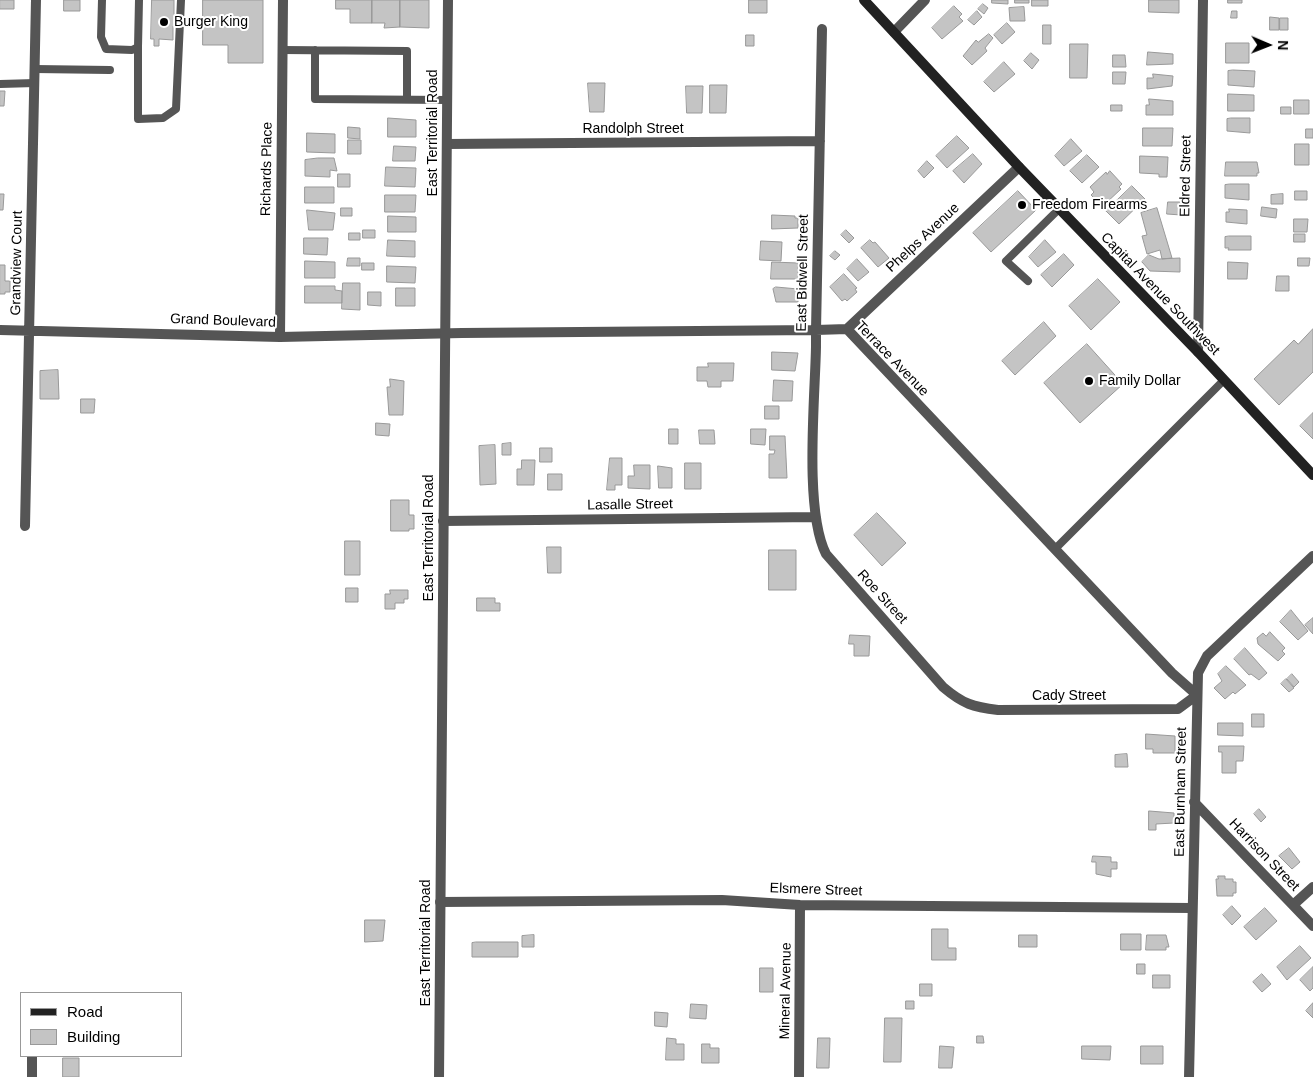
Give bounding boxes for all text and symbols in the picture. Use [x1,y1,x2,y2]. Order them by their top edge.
place label: Burger King [174,14,248,30]
marker: Burger King [158,16,170,28]
north arrow [1243,20,1293,70]
text: N [1275,40,1291,50]
street label: East Territorial Road [425,70,441,196]
street label: Randolph Street [582,121,684,137]
street label: Richards Place [258,122,276,216]
street label: Eldred Street [1177,135,1195,217]
place label: Freedom Firearms [1032,197,1147,213]
marker: Freedom Firearms [1016,199,1028,211]
street label: Phelps Avenue [883,200,963,276]
street label: Grandview Court [8,210,26,316]
street label: East Bidwell Street [794,214,812,332]
street label: Capital Avenue Southwest [1097,229,1223,359]
street label: Grand Boulevard [170,311,276,331]
street label: Terrace Avenue [852,318,932,400]
place label: Family Dollar [1099,373,1181,389]
marker: Family Dollar [1083,375,1095,387]
street label: East Territorial Road [421,475,437,601]
street label: Lasalle Street [587,496,673,514]
street label: Roe Street [853,567,911,627]
street label: Cady Street [1032,688,1106,704]
street label: East Burnham Street [1171,727,1191,857]
street label: Harrison Street [1225,815,1303,895]
street label: East Territorial Road [418,880,434,1006]
street label: Elsmere Street [769,880,863,900]
street label: Mineral Avenue [777,942,795,1040]
legend [20,992,182,1057]
text: Road [67,1003,103,1020]
text: Building [67,1028,120,1045]

